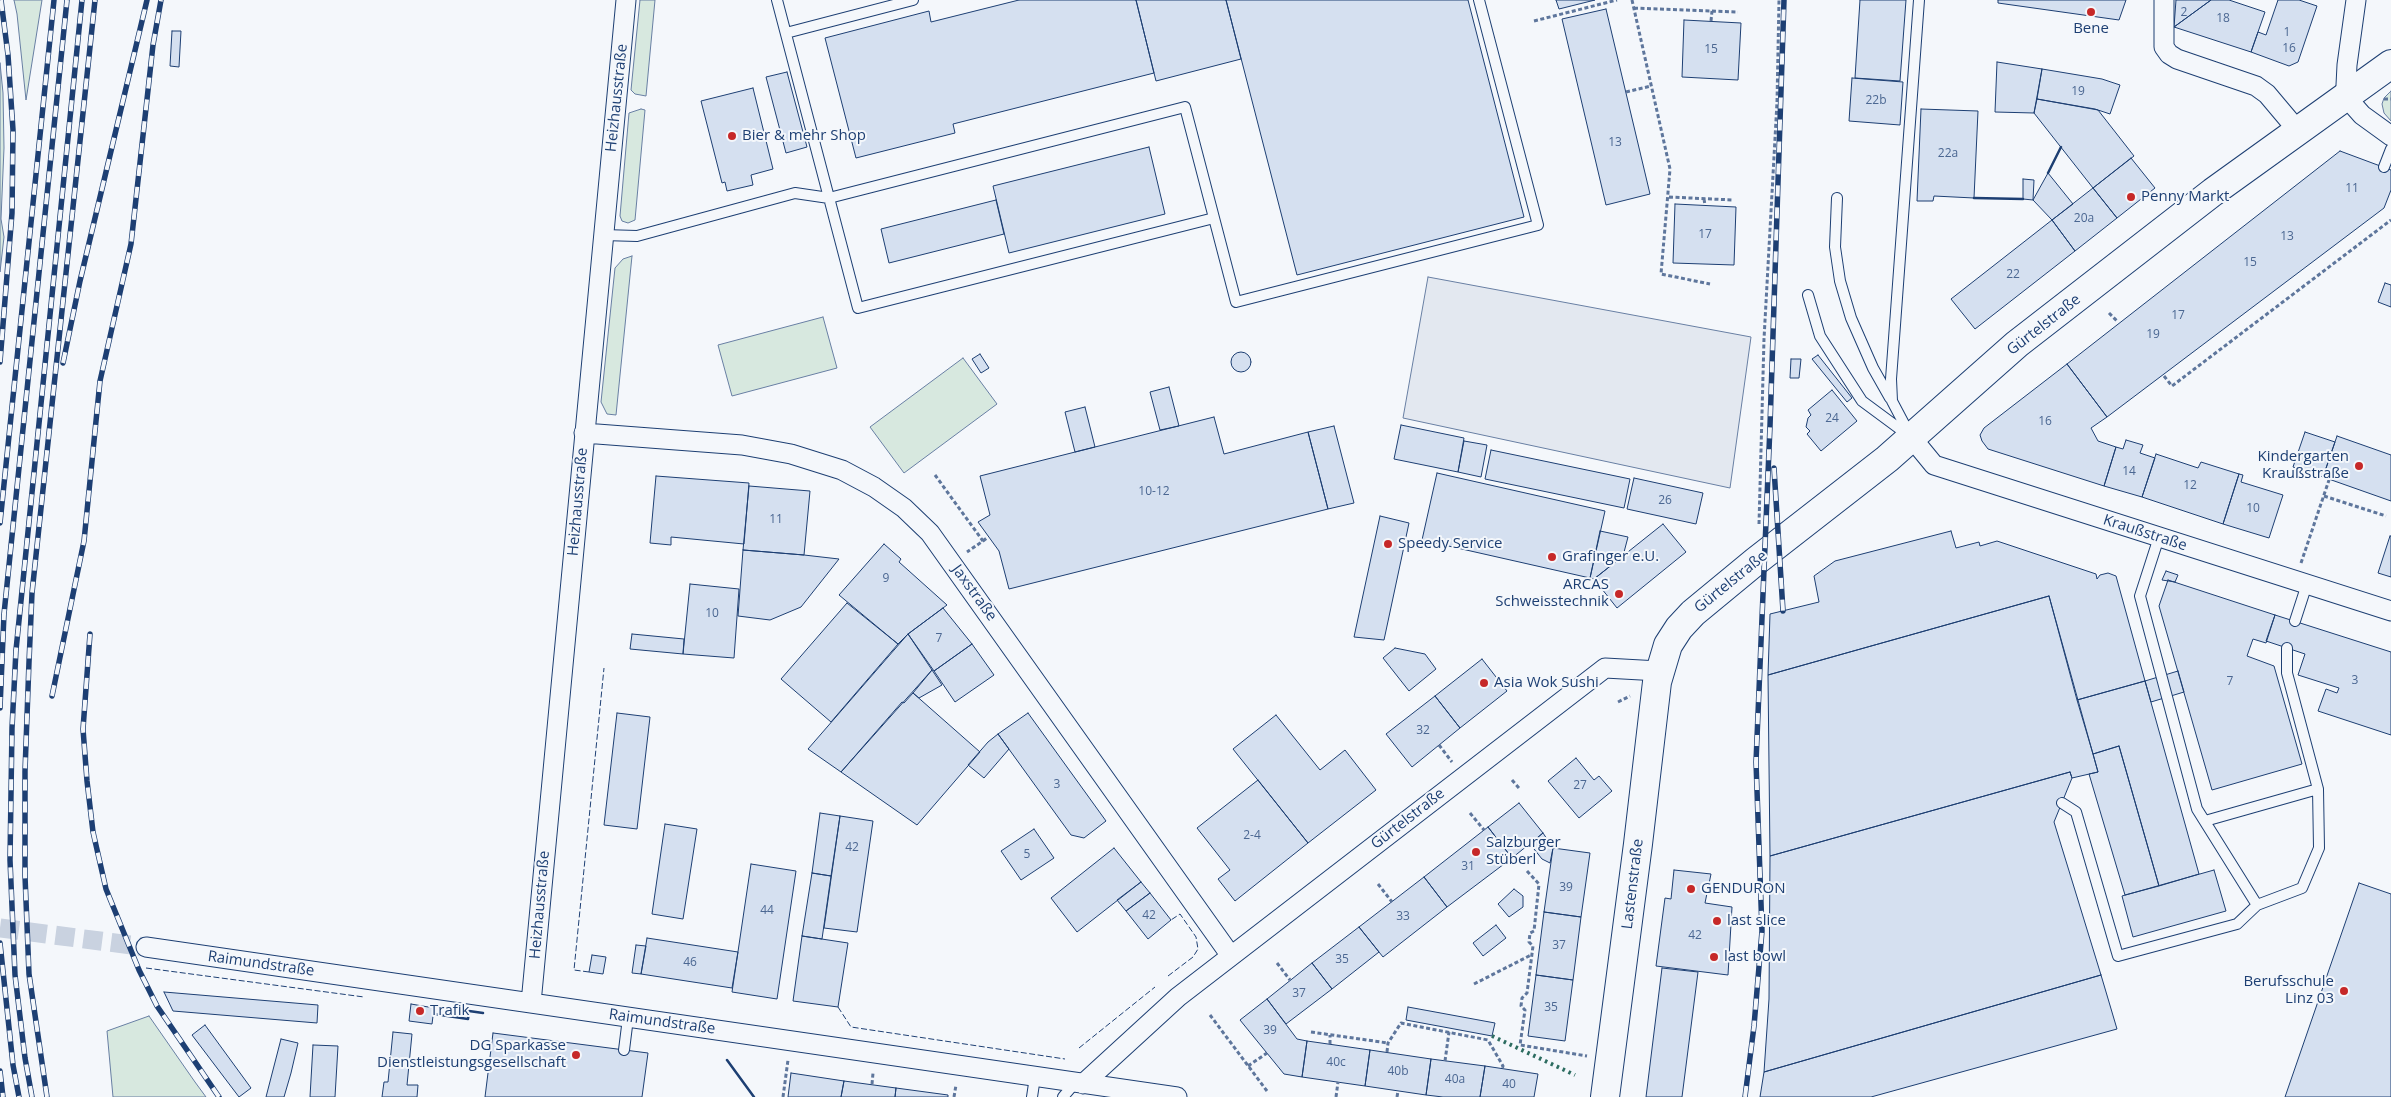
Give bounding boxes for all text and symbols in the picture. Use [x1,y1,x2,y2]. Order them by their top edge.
marker: Bene [2085,6,2097,18]
house number: 2 [2181,6,2187,20]
house number: 18 [2216,12,2230,26]
place label: Bene [2073,20,2109,38]
house number: 1 [2284,26,2290,40]
house number: 16 [2282,42,2296,56]
street label: Heizhausstraße [602,43,632,153]
house number: 15 [1704,43,1718,57]
house number: 19 [2071,85,2085,99]
house number: 22b [1865,94,1887,108]
place label: Bier & mehr Shop [742,127,866,145]
marker: Bier & mehr Shop [726,130,738,142]
house number: 13 [1608,136,1622,150]
house number: 22a [1938,147,1958,161]
house number: 11 [2345,182,2359,196]
place label: Penny Markt [2141,188,2229,206]
marker: Penny Markt [2125,191,2137,203]
house number: 20a [2074,212,2094,226]
house number: 17 [1698,228,1712,242]
house number: 13 [2280,230,2294,244]
house number: 15 [2243,256,2257,270]
house number: 22 [2006,268,2020,282]
street label: Gürtelstraße [2004,291,2084,359]
house number: 17 [2171,309,2185,323]
house number: 19 [2146,328,2160,342]
house number: 24 [1825,412,1839,426]
house number: 16 [2038,415,2052,429]
street label: Heizhausstraße [564,447,592,557]
place label: Kindergarten Kraußstraße [2258,448,2349,483]
marker: Kindergarten Kraußstraße [2353,460,2365,472]
house number: 14 [2122,465,2136,479]
house number: 12 [2183,479,2197,493]
house number: 10-12 [1138,485,1170,499]
house number: 26 [1658,494,1672,508]
house number: 10 [2246,502,2260,516]
street label: Kraußstraße [2101,511,2189,555]
house number: 11 [769,513,783,527]
place label: Speedy Service [1398,535,1503,553]
marker: Speedy Service [1382,538,1394,550]
street label: Gürtelstraße [1691,547,1771,617]
place label: Grafinger e.U. [1562,548,1659,566]
marker: Grafinger e.U. [1546,551,1558,563]
street label: Jaxstraße [948,561,1000,625]
house number: 9 [883,572,889,586]
place label: ARCAS Schweisstechnik [1495,576,1609,611]
marker: ARCAS Schweisstechnik [1613,588,1625,600]
house number: 10 [705,607,719,621]
house number: 7 [936,632,942,646]
place label: Asia Wok Sushi [1494,674,1599,692]
house number: 3 [2352,674,2358,688]
house number: 7 [2227,675,2233,689]
marker: Asia Wok Sushi [1478,677,1490,689]
house number: 32 [1416,724,1430,738]
house number: 3 [1054,778,1060,792]
house number: 27 [1573,779,1587,793]
street label: Gürtelstraße [1368,785,1448,853]
house number: 2-4 [1243,829,1261,843]
place label: Salzburger Stüberl [1486,834,1561,869]
street label: Lastenstraße [1619,838,1647,930]
house number: 42 [845,841,859,855]
marker: Salzburger Stüberl [1470,846,1482,858]
house number: 5 [1024,848,1030,862]
street label: Heizhausstraße [526,850,554,960]
house number: 31 [1461,860,1475,874]
place label: GENDURON [1701,880,1786,898]
house number: 39 [1559,881,1573,895]
marker: GENDURON [1685,883,1697,895]
house number: 44 [760,904,774,918]
house number: 42 [1142,909,1156,923]
house number: 33 [1396,910,1410,924]
place label: last slice [1727,912,1786,930]
marker: last slice [1711,915,1723,927]
house number: 42 [1688,929,1702,943]
house number: 37 [1552,939,1566,953]
street label: Raimundstraße [206,948,316,980]
place label: last bowl [1724,948,1786,966]
marker: last bowl [1708,951,1720,963]
house number: 35 [1335,953,1349,967]
house number: 46 [683,956,697,970]
place label: Berufsschule Linz 03 [2243,973,2334,1008]
marker: Berufsschule Linz 03 [2338,985,2350,997]
house number: 37 [1292,987,1306,1001]
house number: 35 [1544,1001,1558,1015]
place label: Trafik [430,1002,469,1020]
marker: Trafik [414,1005,426,1017]
street label: Raimundstraße [607,1006,717,1038]
house number: 39 [1263,1024,1277,1038]
place label: DG Sparkasse Dienstleistungsgesellschaft [377,1037,566,1072]
marker: DG Sparkasse Dienstleistungsgesellschaft [570,1049,582,1061]
house number: 40c [1326,1056,1346,1070]
house number: 40b [1387,1065,1409,1079]
house number: 40a [1445,1073,1465,1087]
house number: 40 [1502,1078,1516,1092]

